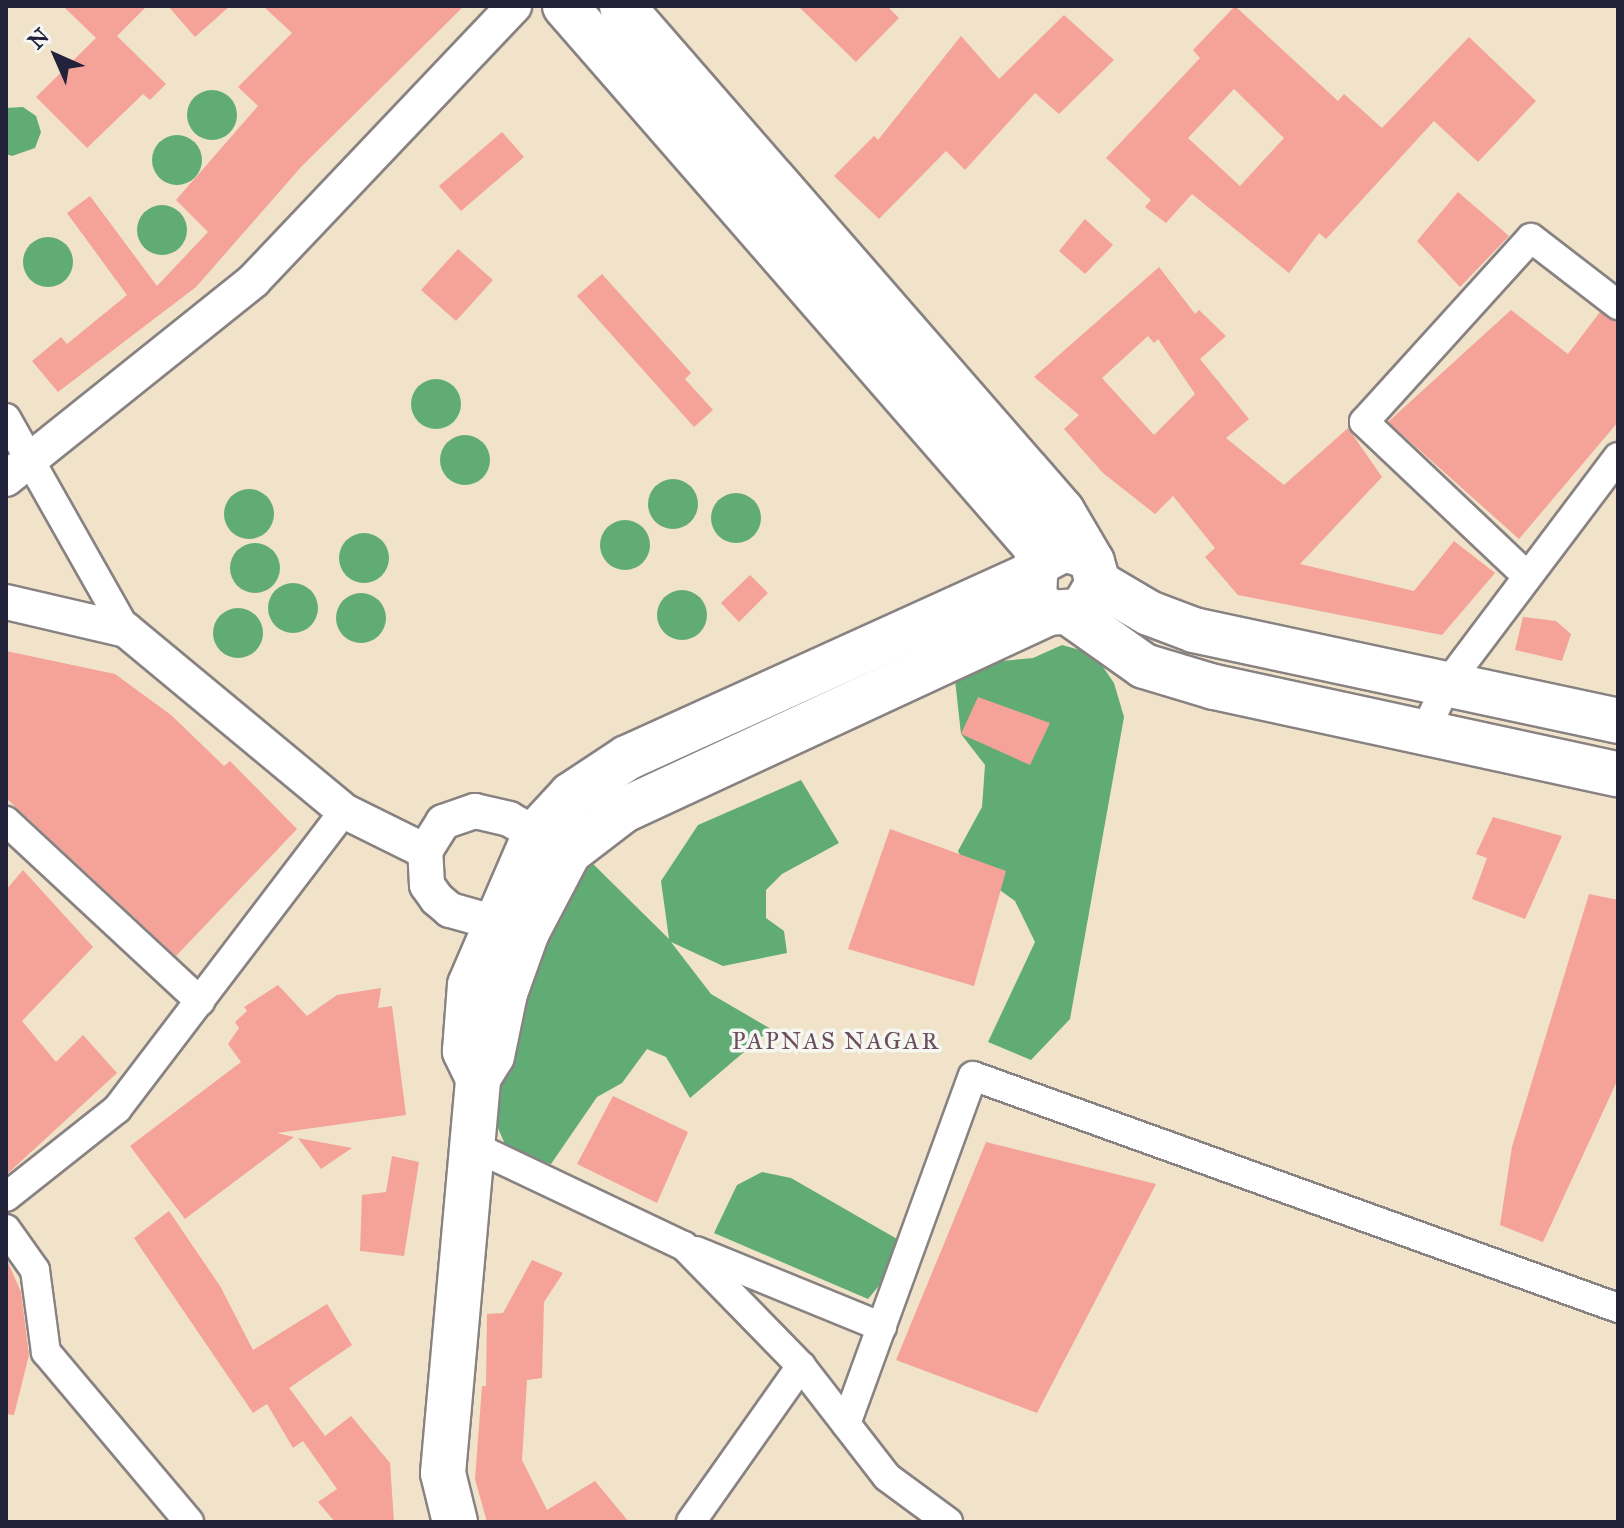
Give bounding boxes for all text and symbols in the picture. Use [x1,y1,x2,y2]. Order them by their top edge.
north arrow [16,16,96,96]
text: N [23,23,55,55]
district label: PAPNAS NAGAR [732,1028,940,1056]

